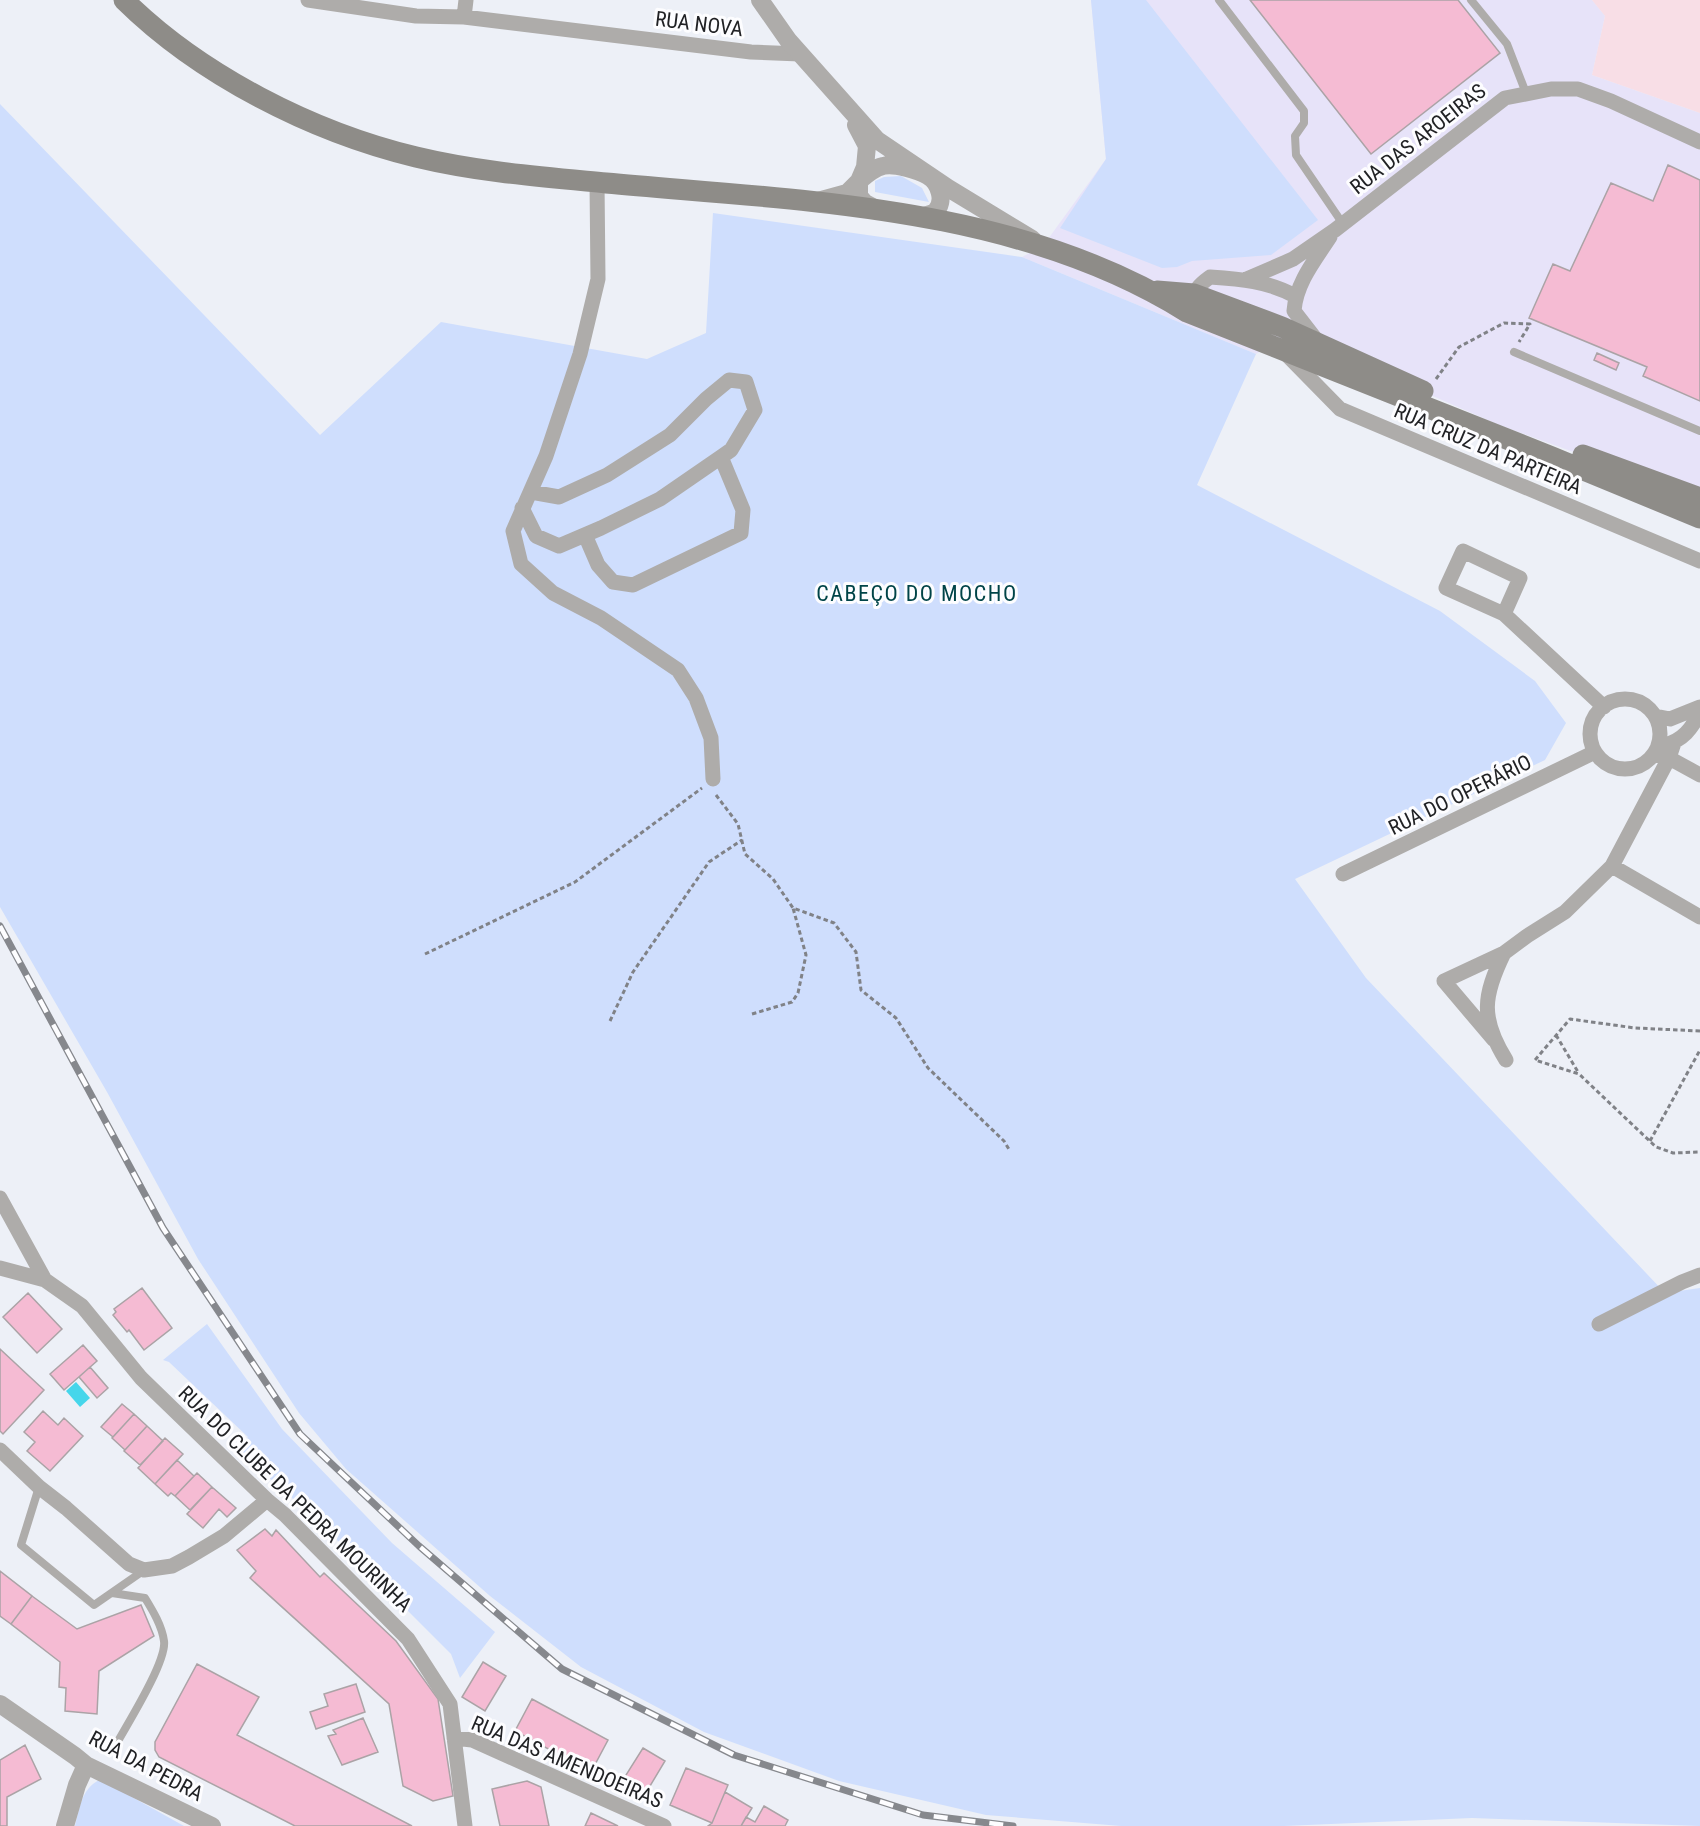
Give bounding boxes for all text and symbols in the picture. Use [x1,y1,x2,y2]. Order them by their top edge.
street label: RUA NOVA [654,7,744,41]
street label: RUA DAS AROEIRAS [1346,79,1490,199]
street label: RUA CRUZ DA PARTEIRA [1391,399,1585,499]
district label: CABEÇO DO MOCHO [816,581,1018,606]
street label: RUA DO OPERÁRIO [1385,750,1535,840]
street label: RUA DO CLUBE DA PEDRA MOURINHA [173,1381,417,1617]
street label: RUA DAS AMENDOEIRAS [468,1711,666,1813]
street label: RUA DA PEDRA [85,1726,207,1806]

